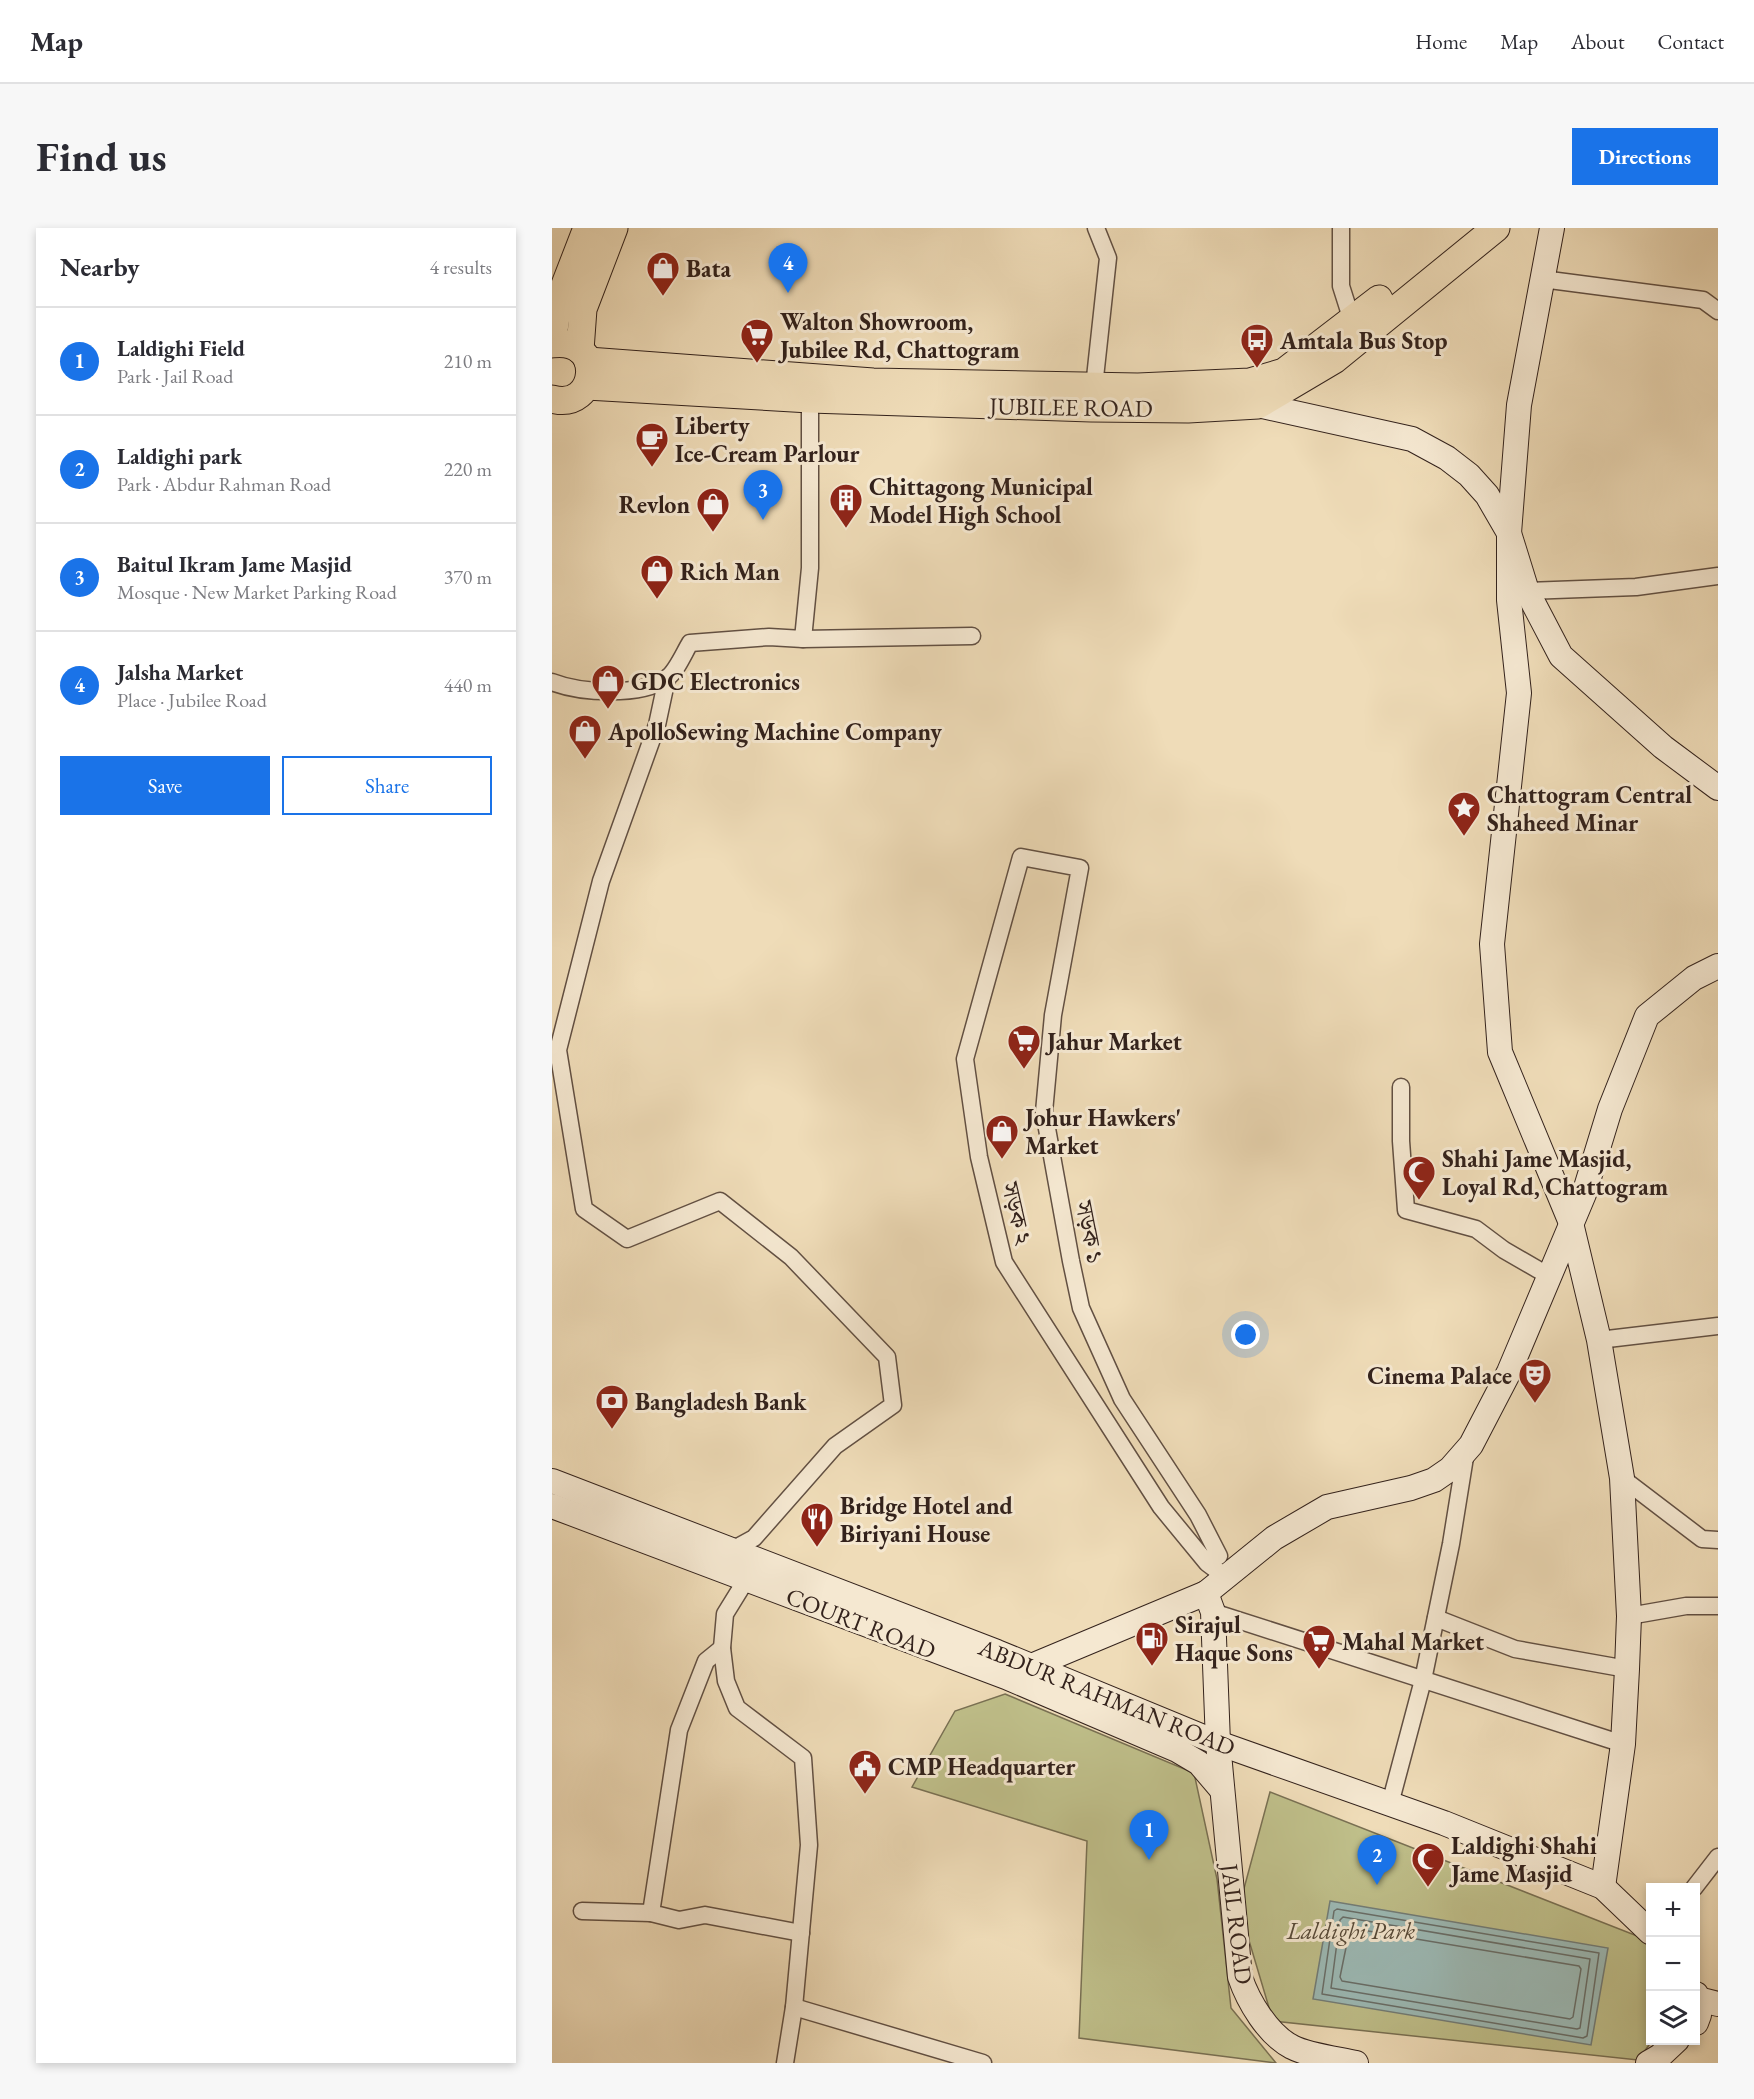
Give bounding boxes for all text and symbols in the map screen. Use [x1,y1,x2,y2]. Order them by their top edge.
text: Map [30,23,83,59]
text: Home [1415,28,1467,55]
text: Map [1500,28,1538,55]
text: About [1571,28,1624,55]
text: Contact [1657,28,1724,55]
button: Directions [1572,128,1718,185]
text: Find us [36,129,167,184]
pin: 4 [768,244,808,293]
text: Nearby [60,250,140,284]
shop icon: Bata [645,250,681,297]
place label: Bata [686,253,732,284]
text: 4 results [429,254,492,280]
place label: Walton Showroom, Jubilee Rd, Chattogram [778,306,1020,366]
supermarket icon: Walton Showroom, Jubilee Rd, Chattogram [739,317,775,364]
bus stop icon: Amtala Bus Stop [1239,322,1275,369]
place label: Amtala Bus Stop [1279,325,1448,356]
text: Laldighi Field [117,334,245,363]
text: 1 [74,348,85,374]
text: 210 m [444,348,492,374]
text: Park · Jail Road [117,363,233,389]
street label: JUBILEE ROAD [987,390,1153,424]
place label: Liberty Ice-Cream Parlour [675,410,859,469]
cafe icon: Liberty Ice-Cream Parlour [634,421,670,468]
text: Laldighi park [117,442,242,471]
text: 2 [74,456,85,482]
text: 220 m [444,456,492,482]
pin: 3 [744,470,782,520]
text: Park · Abdur Rahman Road [117,471,331,497]
place label: Chittagong Municipal Model High School [869,471,1093,531]
building icon: Chittagong Municipal Model High School [828,482,864,529]
shop icon: Revlon [695,486,731,533]
place label: Revlon [619,489,690,520]
text: Baitul Ikram Jame Masjid [117,550,352,579]
shop icon: Rich Man [639,553,675,600]
place label: Rich Man [680,556,780,587]
text: 3 [74,564,85,590]
text: 370 m [444,564,492,590]
text: Mosque · New Market Parking Road [117,579,397,605]
text: Jalsha Market [117,658,243,687]
shop icon: GDC Electronics [590,663,626,710]
place label: GDC Electronics [631,666,800,697]
text: 4 [74,672,85,698]
text: 440 m [444,672,492,698]
text: Place · Jubilee Road [117,687,267,713]
shop icon: ApolloSewing Machine Company [567,713,603,760]
place label: ApolloSewing Machine Company [607,716,942,748]
button: Save [60,756,270,815]
button: Share [282,756,492,815]
place label: Chattogram Central Shaheed Minar [1487,779,1692,838]
place icon: Chattogram Central Shaheed Minar [1446,790,1482,837]
supermarket icon: Jahur Market [1006,1023,1042,1070]
place label: Jahur Market [1045,1026,1182,1057]
place label: Johur Hawkers' Market [1023,1102,1181,1161]
shop icon: Johur Hawkers' Market [984,1113,1020,1160]
place label: Shahi Jame Masjid, Loyal Rd, Chattogram [1442,1143,1668,1203]
mosque icon: Shahi Jame Masjid, Loyal Rd, Chattogram [1401,1154,1437,1201]
street label: সড়ক ২ [995,1178,1039,1248]
street label: সড়ক ১ [1069,1197,1111,1266]
your location [1231,1320,1260,1349]
theatre icon: Cinema Palace [1517,1357,1553,1404]
place label: Cinema Palace [1367,1360,1512,1391]
bank icon: Bangladesh Bank [594,1383,630,1430]
place label: Bangladesh Bank [635,1386,807,1418]
place label: Bridge Hotel and Biriyani House [840,1490,1014,1550]
restaurant icon: Bridge Hotel and Biriyani House [799,1501,835,1548]
street label: COURT ROAD [782,1580,940,1666]
place label: Sirajul Haque Sons [1175,1609,1293,1669]
fuel station icon: Sirajul Haque Sons [1134,1620,1170,1667]
supermarket icon: Mahal Market [1301,1623,1337,1670]
place label: Mahal Market [1342,1626,1484,1657]
street label: ABDUR RAHMAN ROAD [973,1631,1240,1763]
public building icon: CMP Headquarter [847,1748,883,1795]
place label: CMP Headquarter [888,1751,1075,1783]
pin: 1 [1130,1810,1168,1860]
place label: Laldighi Shahi Jame Masjid [1449,1830,1597,1890]
pin: 2 [1358,1836,1396,1885]
mosque icon: Laldighi Shahi Jame Masjid [1410,1841,1446,1888]
street label: JAIL ROAD [1214,1860,1260,1986]
map controls [1646,1883,1700,2045]
button: + [1646,1883,1700,1937]
park label: Laldighi Park [1286,1915,1415,1946]
button: − [1646,1937,1700,1991]
button: layers [1646,1991,1700,2045]

